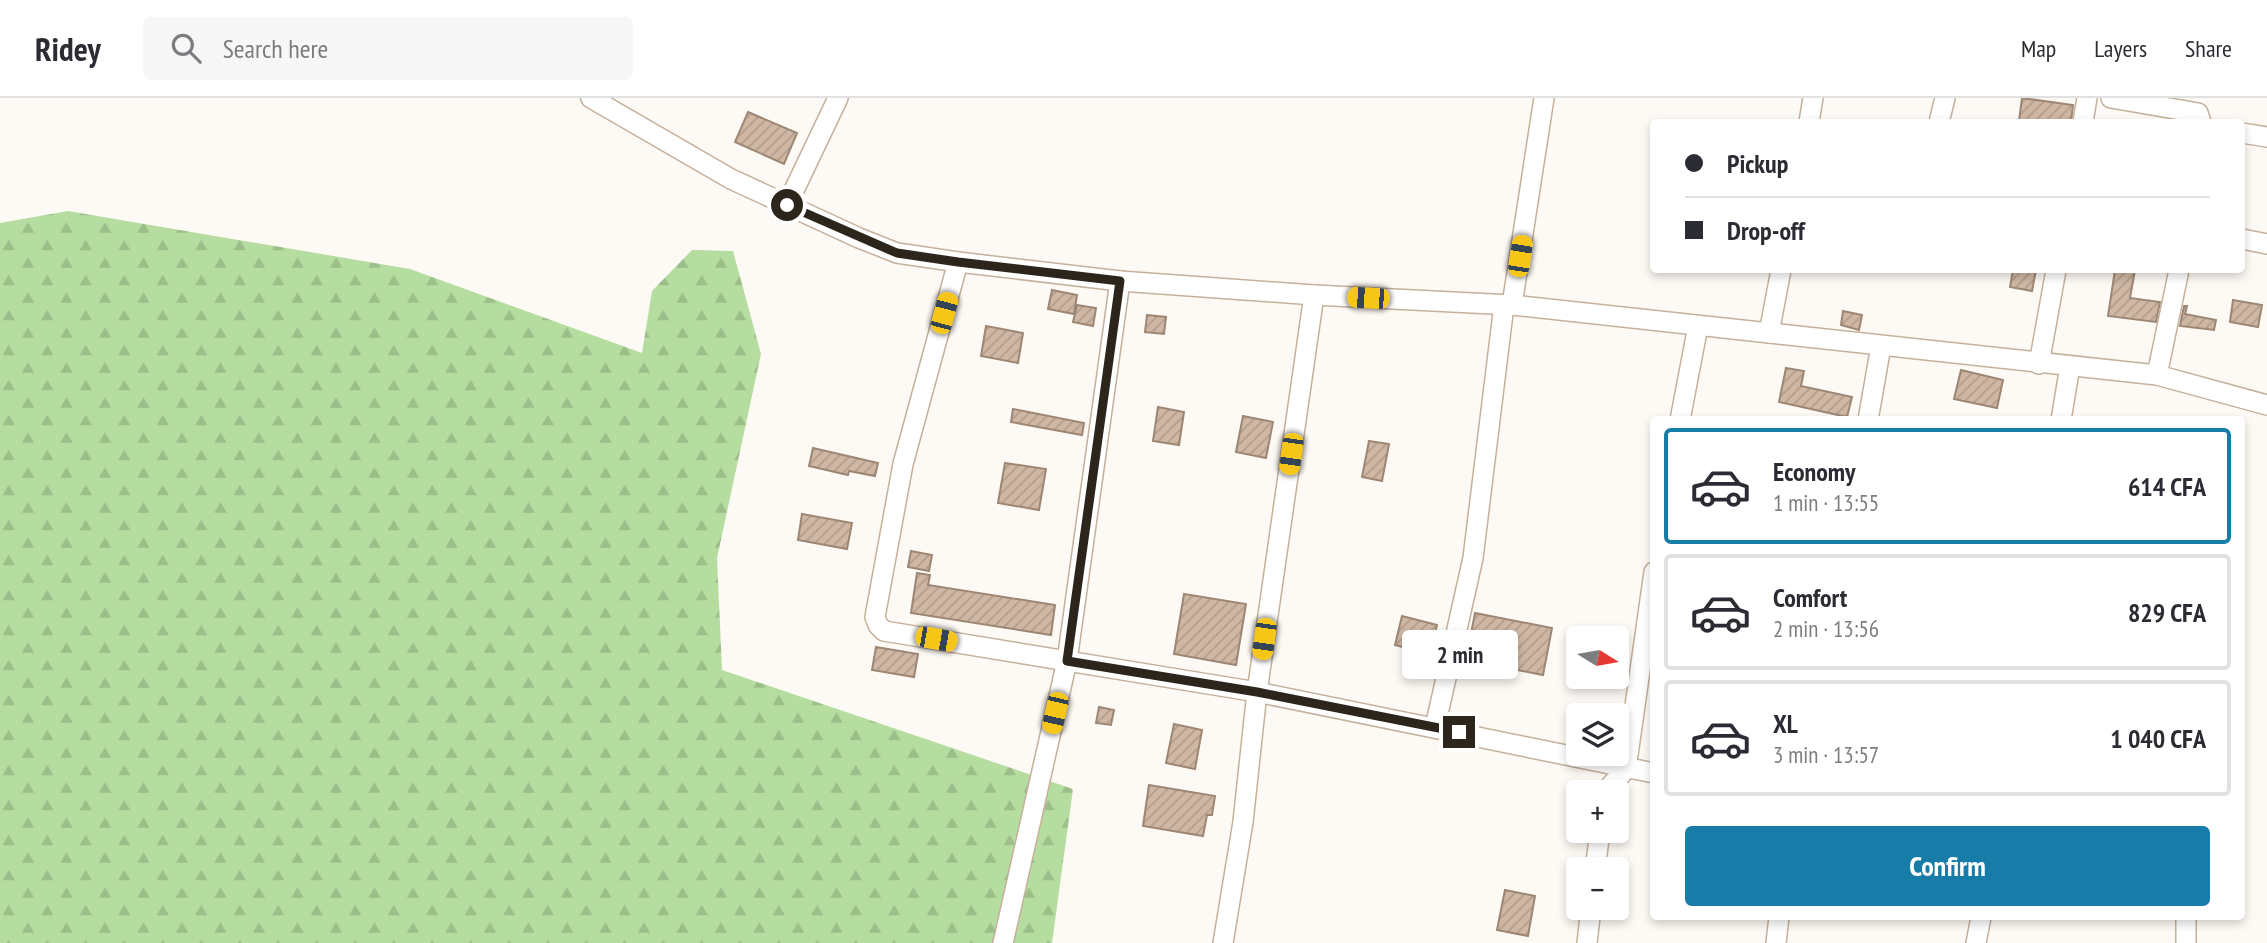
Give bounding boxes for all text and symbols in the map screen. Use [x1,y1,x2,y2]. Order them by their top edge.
search box [143,17,633,80]
text: Ridey [35,27,101,70]
icon: search [167,29,205,67]
text: Search here [223,32,328,65]
text: Map [2021,33,2056,64]
text: Layers [2094,33,2147,64]
text: Share [2185,33,2232,64]
text: Pickup [1727,147,1788,180]
route start [771,189,803,221]
text: Drop-off [1727,214,1805,247]
car [1507,234,1534,278]
car [1347,286,1390,310]
car [929,290,960,336]
car [1278,432,1305,476]
icon: car [1689,455,1752,518]
text: Economy [1773,455,1855,488]
text: 614 CFA [2128,470,2206,503]
text: 1 min · 13:55 [1773,488,1879,517]
icon: car [1689,581,1752,644]
text: Comfort [1773,581,1847,614]
text: 829 CFA [2128,596,2206,629]
text: 2 min · 13:56 [1773,614,1879,643]
car [1251,617,1278,661]
car [914,625,959,653]
north arrow [1566,626,1629,690]
map controls [1566,626,1629,920]
callout: 2 min [1401,630,1517,680]
text: 2 min [1437,640,1483,669]
car [1041,690,1070,736]
button: layers [1566,703,1629,766]
icon: car [1689,707,1752,770]
text: XL [1773,707,1798,740]
route end [1443,716,1475,748]
text: 1 040 CFA [2110,722,2206,755]
text: 3 min · 13:57 [1773,740,1879,769]
button: + [1566,780,1629,843]
button: Confirm [1685,826,2210,906]
button: − [1566,857,1629,920]

